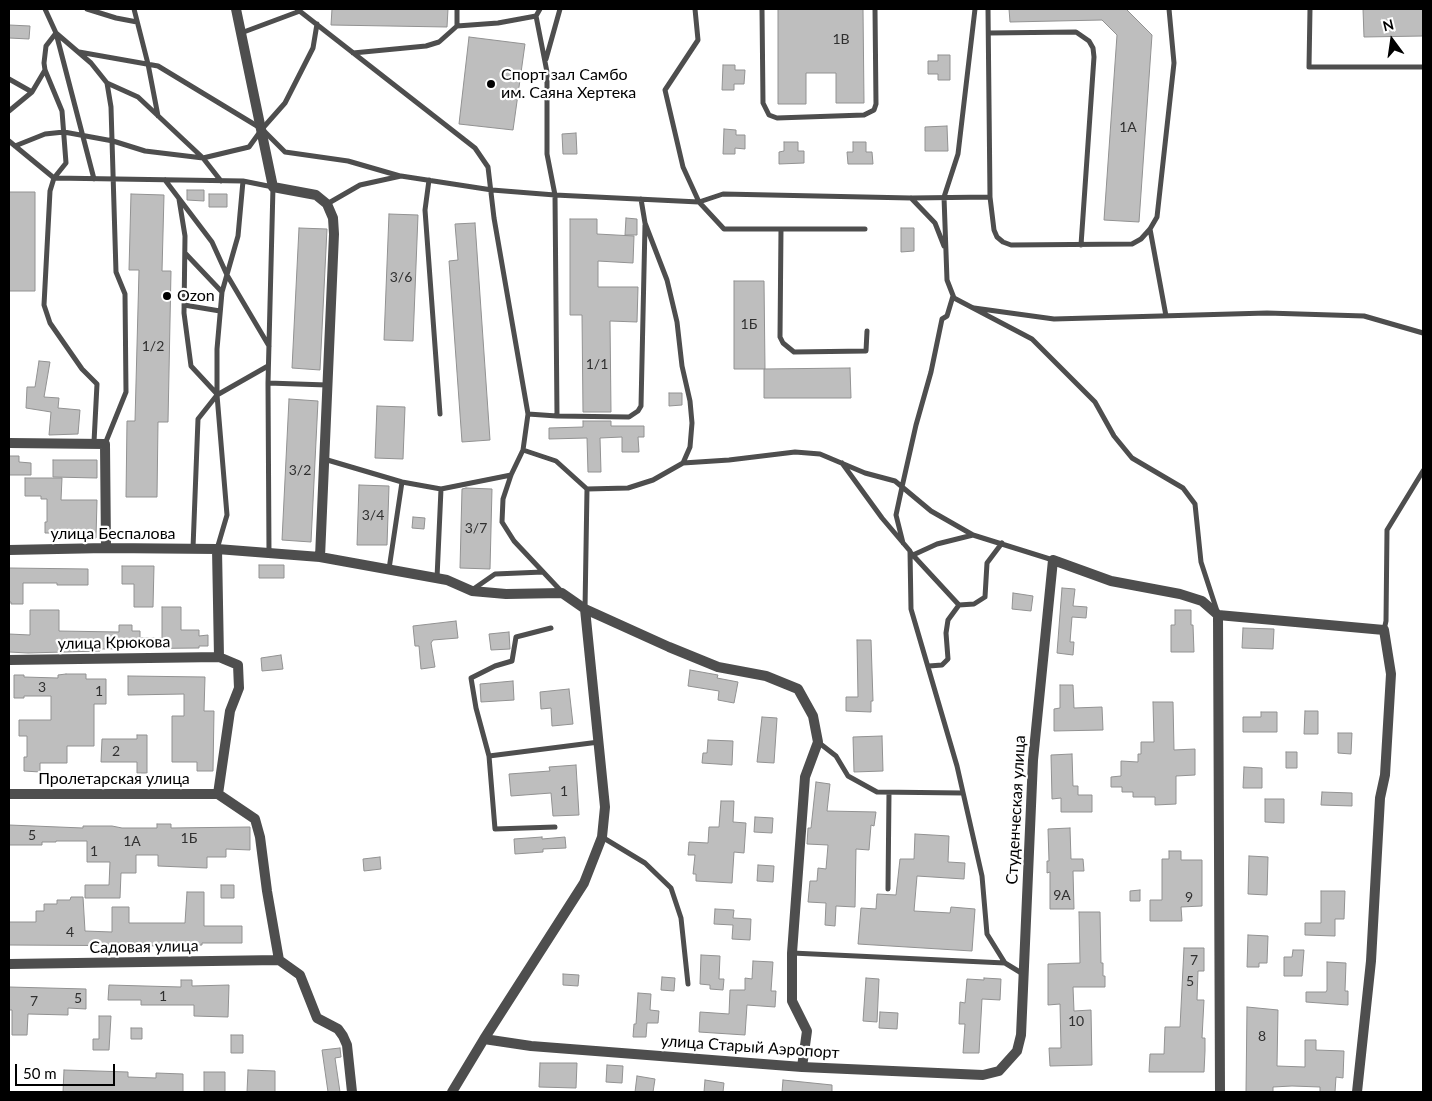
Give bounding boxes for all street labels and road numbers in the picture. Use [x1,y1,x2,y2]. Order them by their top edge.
street label: улица Беспалова [50,524,176,544]
street label: улица Крюкова [57,632,171,654]
street label: Студенческая улица [1003,735,1029,885]
street label: Пролетарская улица [38,769,190,789]
street label: Садовая улица [89,936,199,958]
street label: улица Старый Аэропорт [660,1031,840,1063]

